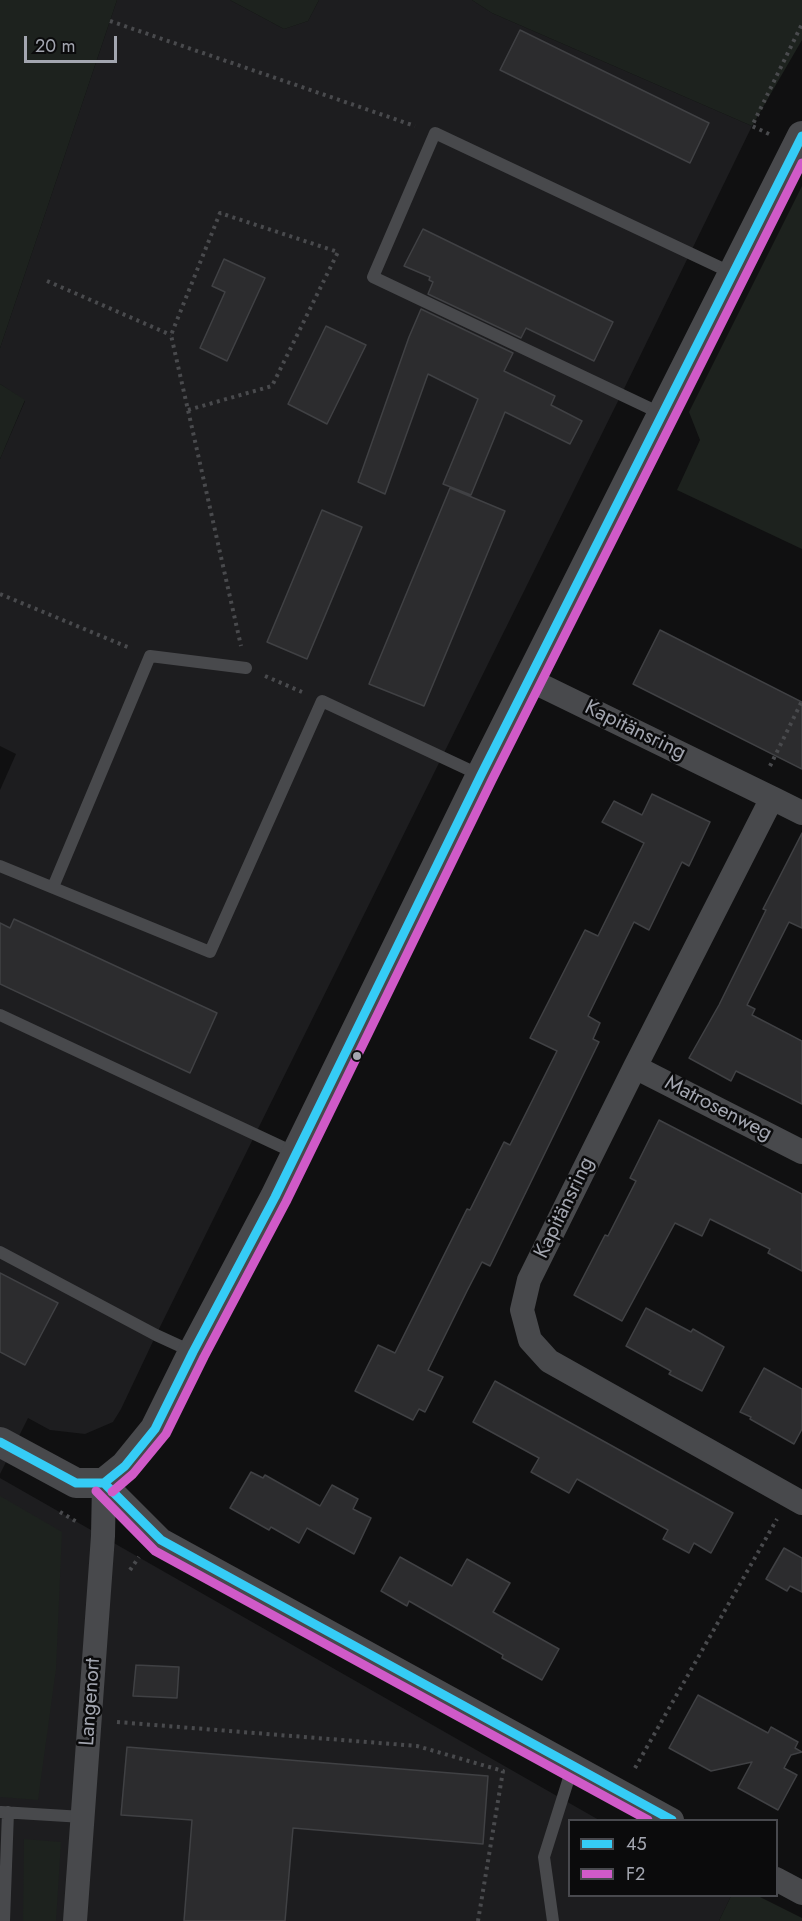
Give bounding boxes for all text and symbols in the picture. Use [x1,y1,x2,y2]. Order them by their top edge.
scale bar [27,24,120,62]
text: 20 m [35,33,75,59]
street label: Kapitänsring [580,696,690,766]
unlabelled marker [351,1050,363,1062]
street label: Matrosenweg [660,1071,776,1147]
street label: Kapitänsring [530,1153,600,1263]
street label: Langenort [75,1657,107,1747]
legend [568,1819,778,1897]
text: 45 [626,1831,647,1857]
text: F2 [626,1861,645,1887]

